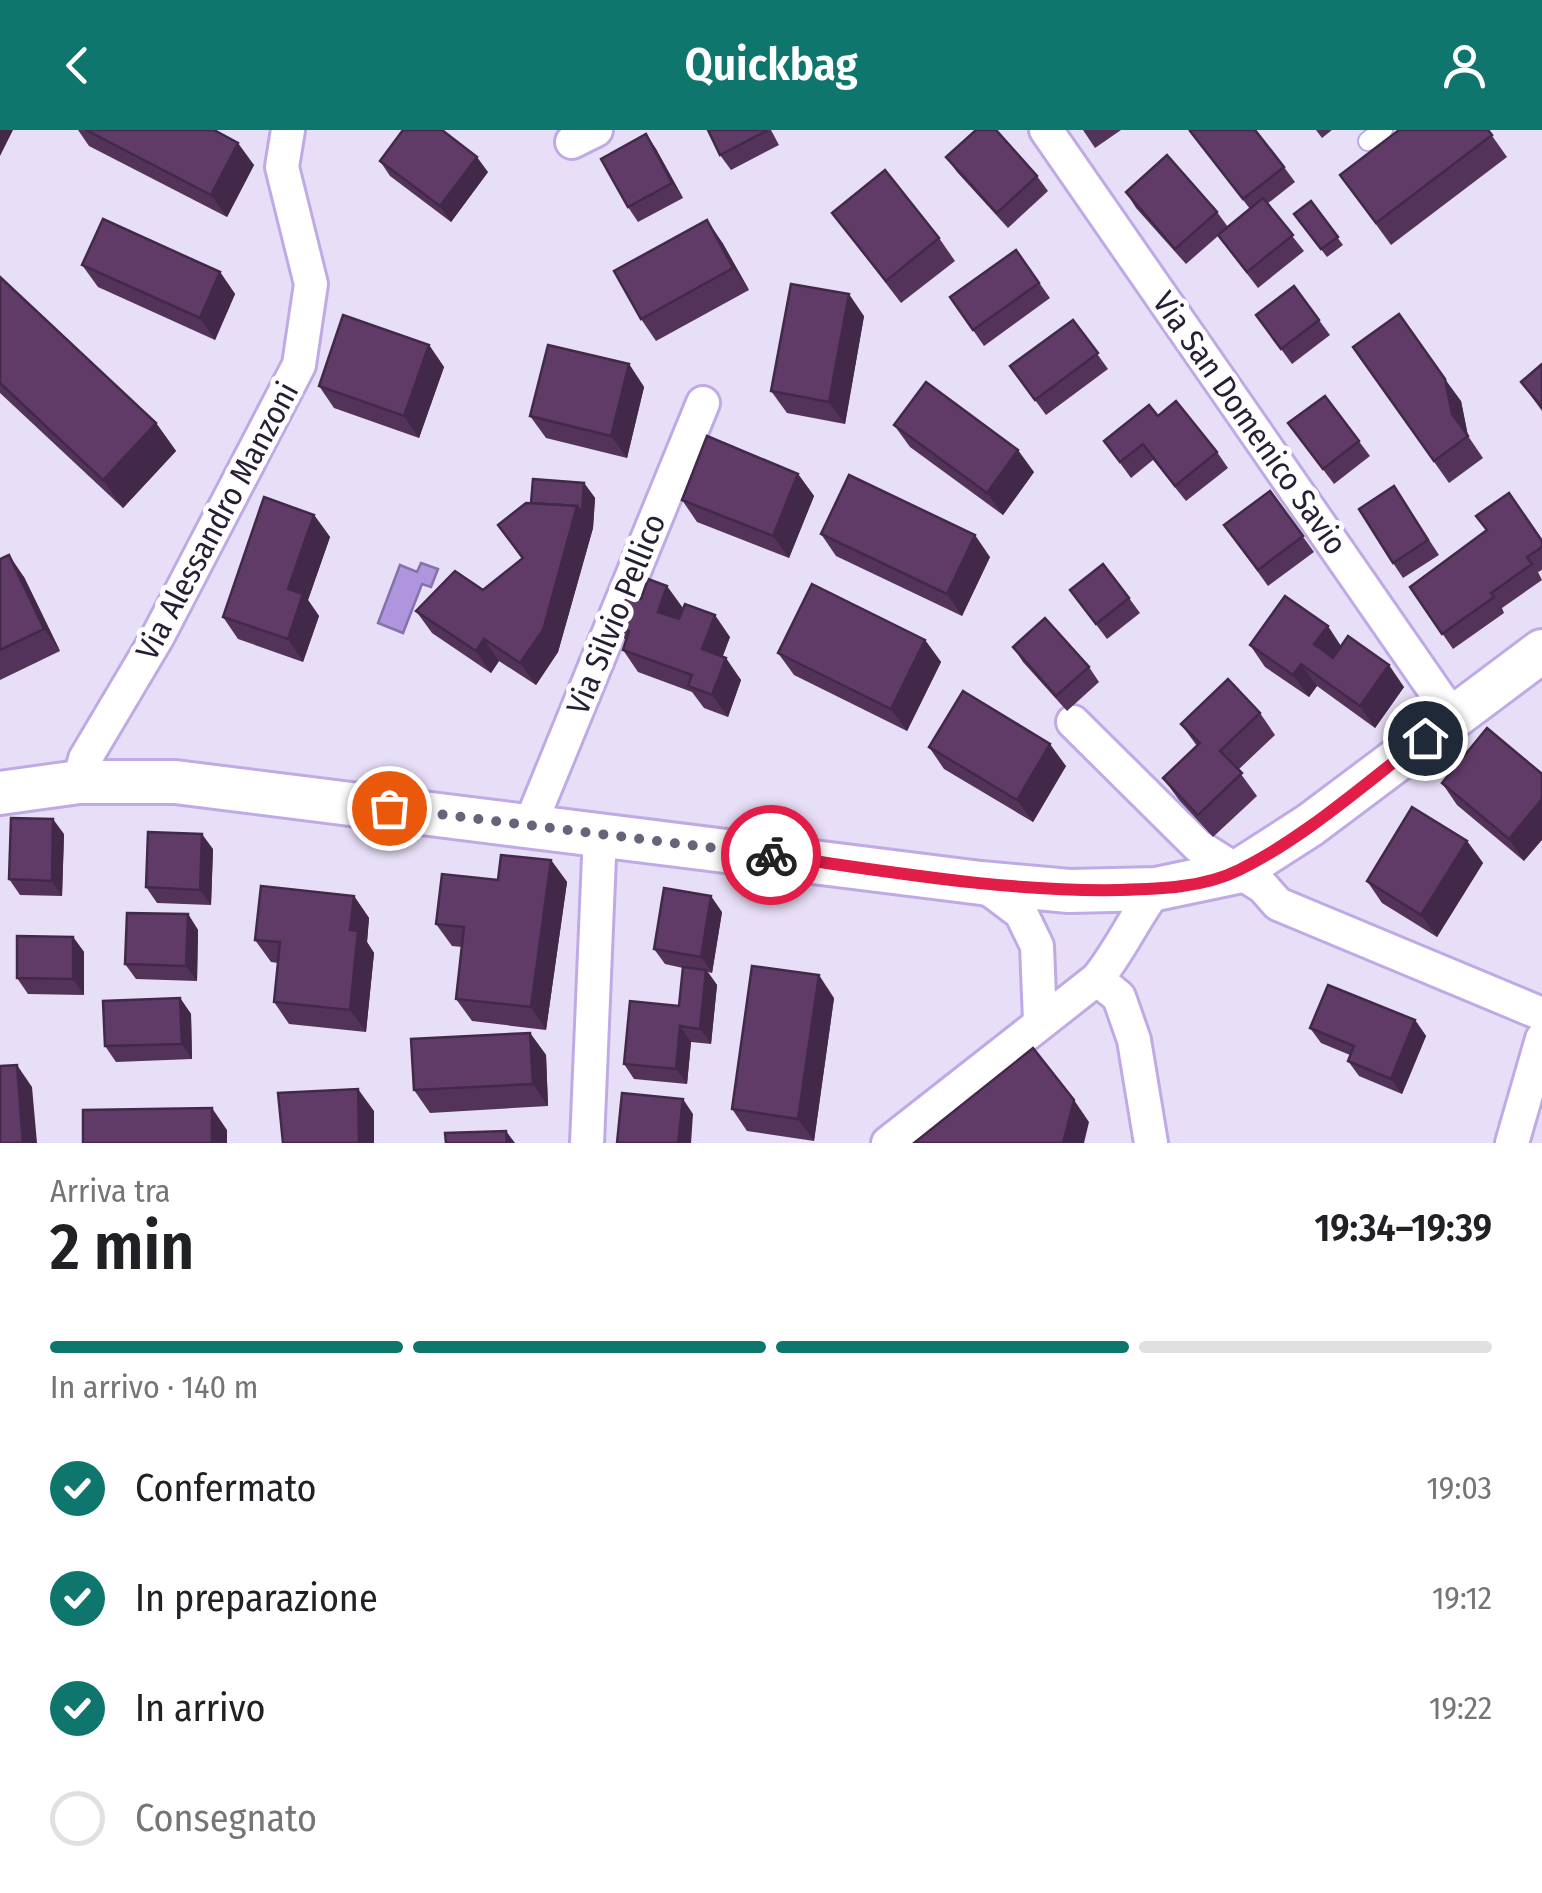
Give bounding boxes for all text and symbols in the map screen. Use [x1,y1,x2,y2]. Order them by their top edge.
icon: back [50,38,105,93]
text: Quickbag [684,38,858,92]
icon: person [1437,38,1492,93]
street label: Via San Domenico Savio [1145,284,1355,562]
street label: Via Alessandro Manzoni [128,376,306,666]
street label: Via Silvio Pellico [559,508,673,720]
pin [1383,696,1468,781]
icon: home [1398,711,1453,766]
pin [347,766,432,851]
icon: bag [362,781,417,836]
courier [721,805,821,905]
icon: bike [744,828,799,883]
text: Arriva tra [50,1172,171,1210]
text: 19:34–19:39 [1314,1205,1492,1251]
text: 2 min [50,1208,194,1286]
text: In arrivo · 140 m [50,1368,258,1406]
icon: check [50,1461,105,1516]
text: Confermato [135,1465,317,1511]
text: 19:03 [1426,1469,1492,1507]
icon: check [50,1571,105,1626]
text: In preparazione [135,1575,378,1621]
text: 19:12 [1432,1579,1492,1617]
icon: check [50,1681,105,1736]
text: In arrivo [135,1685,265,1731]
text: 19:22 [1429,1689,1492,1727]
text: Consegnato [135,1795,317,1841]

